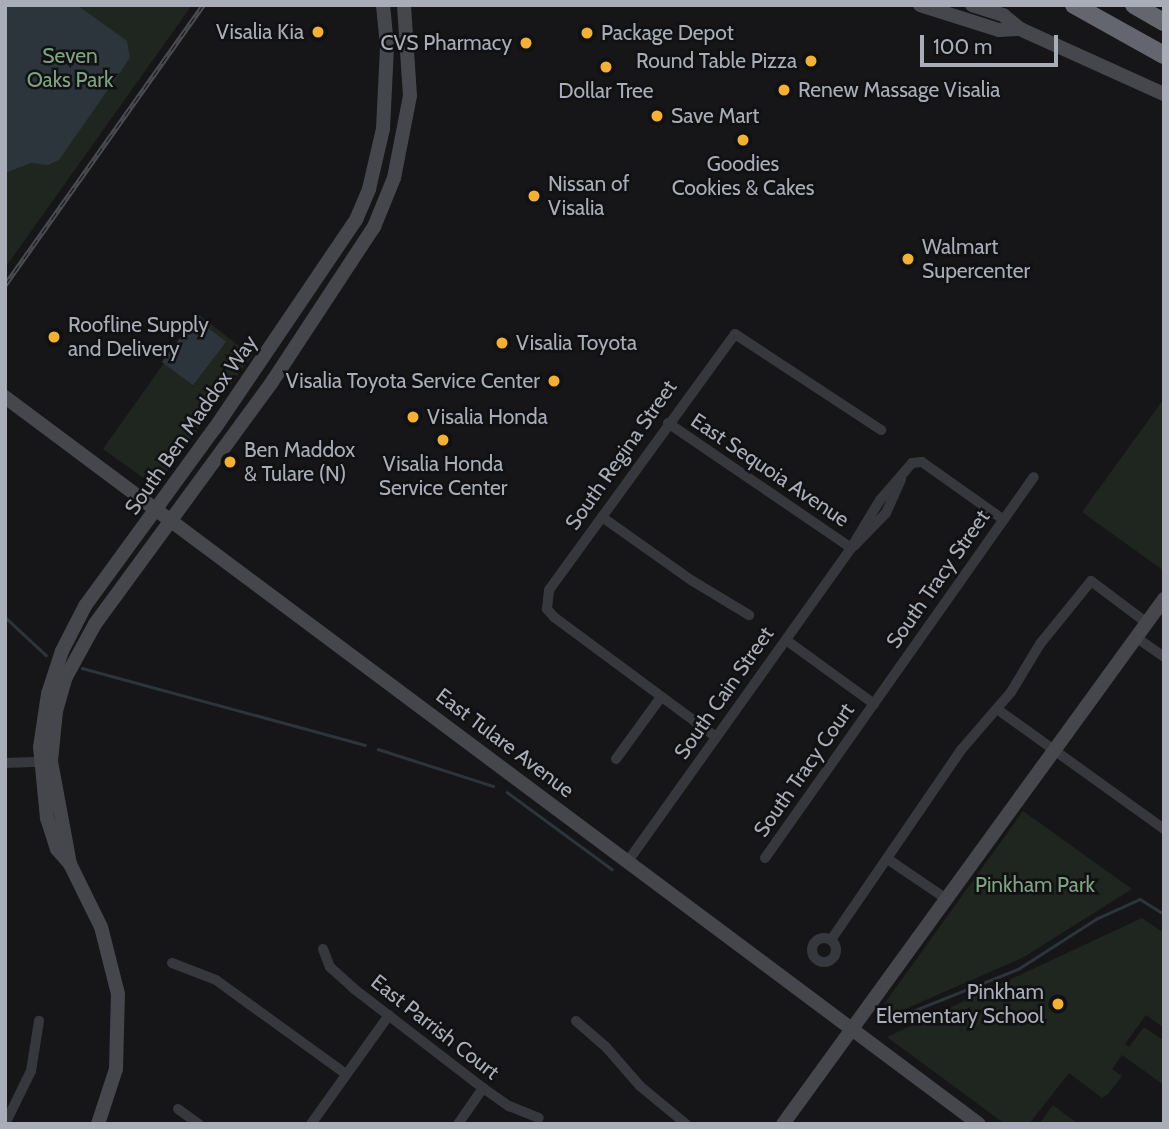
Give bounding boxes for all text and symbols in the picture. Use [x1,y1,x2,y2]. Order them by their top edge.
place label: Visalia Kia [216,19,304,45]
place label: Package Depot [601,20,734,46]
scale bar [924,21,1062,65]
marker: Visalia Kia [310,24,326,40]
marker: Package Depot [579,25,595,41]
place label: CVS Pharmacy [381,30,512,56]
text: 100 m [933,34,992,59]
marker: CVS Pharmacy [518,35,534,51]
park label: Seven Oaks Park [27,43,113,93]
place label: Round Table Pizza [636,48,797,74]
marker: Round Table Pizza [803,53,819,69]
marker: Dollar Tree [598,59,614,75]
place label: Renew Massage Visalia [798,77,1000,103]
place label: Dollar Tree [558,78,654,104]
marker: Renew Massage Visalia [776,82,792,98]
place label: Save Mart [671,103,759,129]
marker: Save Mart [649,108,665,124]
marker: Goodies Cookies & Cakes [735,132,751,148]
place label: Goodies Cookies & Cakes [672,151,814,201]
place label: Nissan of Visalia [548,171,629,221]
marker: Nissan of Visalia [526,188,542,204]
place label: Walmart Supercenter [922,234,1030,284]
marker: Walmart Supercenter [900,251,916,267]
place label: Roofline Supply and Delivery [68,312,209,362]
marker: Roofline Supply and Delivery [46,329,62,345]
street label: South Ben Maddox Way [120,330,262,520]
place label: Visalia Toyota [516,330,637,356]
marker: Visalia Toyota [494,335,510,351]
place label: Visalia Toyota Service Center [286,368,540,394]
marker: Visalia Toyota Service Center [546,373,562,389]
street label: South Regina Street [560,375,682,535]
place label: Visalia Honda [427,404,548,430]
street label: East Sequoia Avenue [686,408,854,532]
marker: Visalia Honda [405,409,421,425]
marker: Visalia Honda Service Center [435,432,451,448]
place label: Ben Maddox & Tulare (N) [244,437,355,487]
place label: Visalia Honda Service Center [379,451,507,501]
marker: Ben Maddox & Tulare (N) [222,454,238,470]
street label: South Tracy Street [881,505,995,653]
street label: South Cain Street [669,622,779,764]
street label: East Tulare Avenue [431,683,579,803]
street label: South Tracy Court [748,698,860,842]
park label: Pinkham Park [975,872,1095,898]
street label: East Parrish Court [366,969,504,1085]
place label: Pinkham Elementary School [876,979,1044,1029]
marker: Pinkham Elementary School [1050,996,1066,1012]

